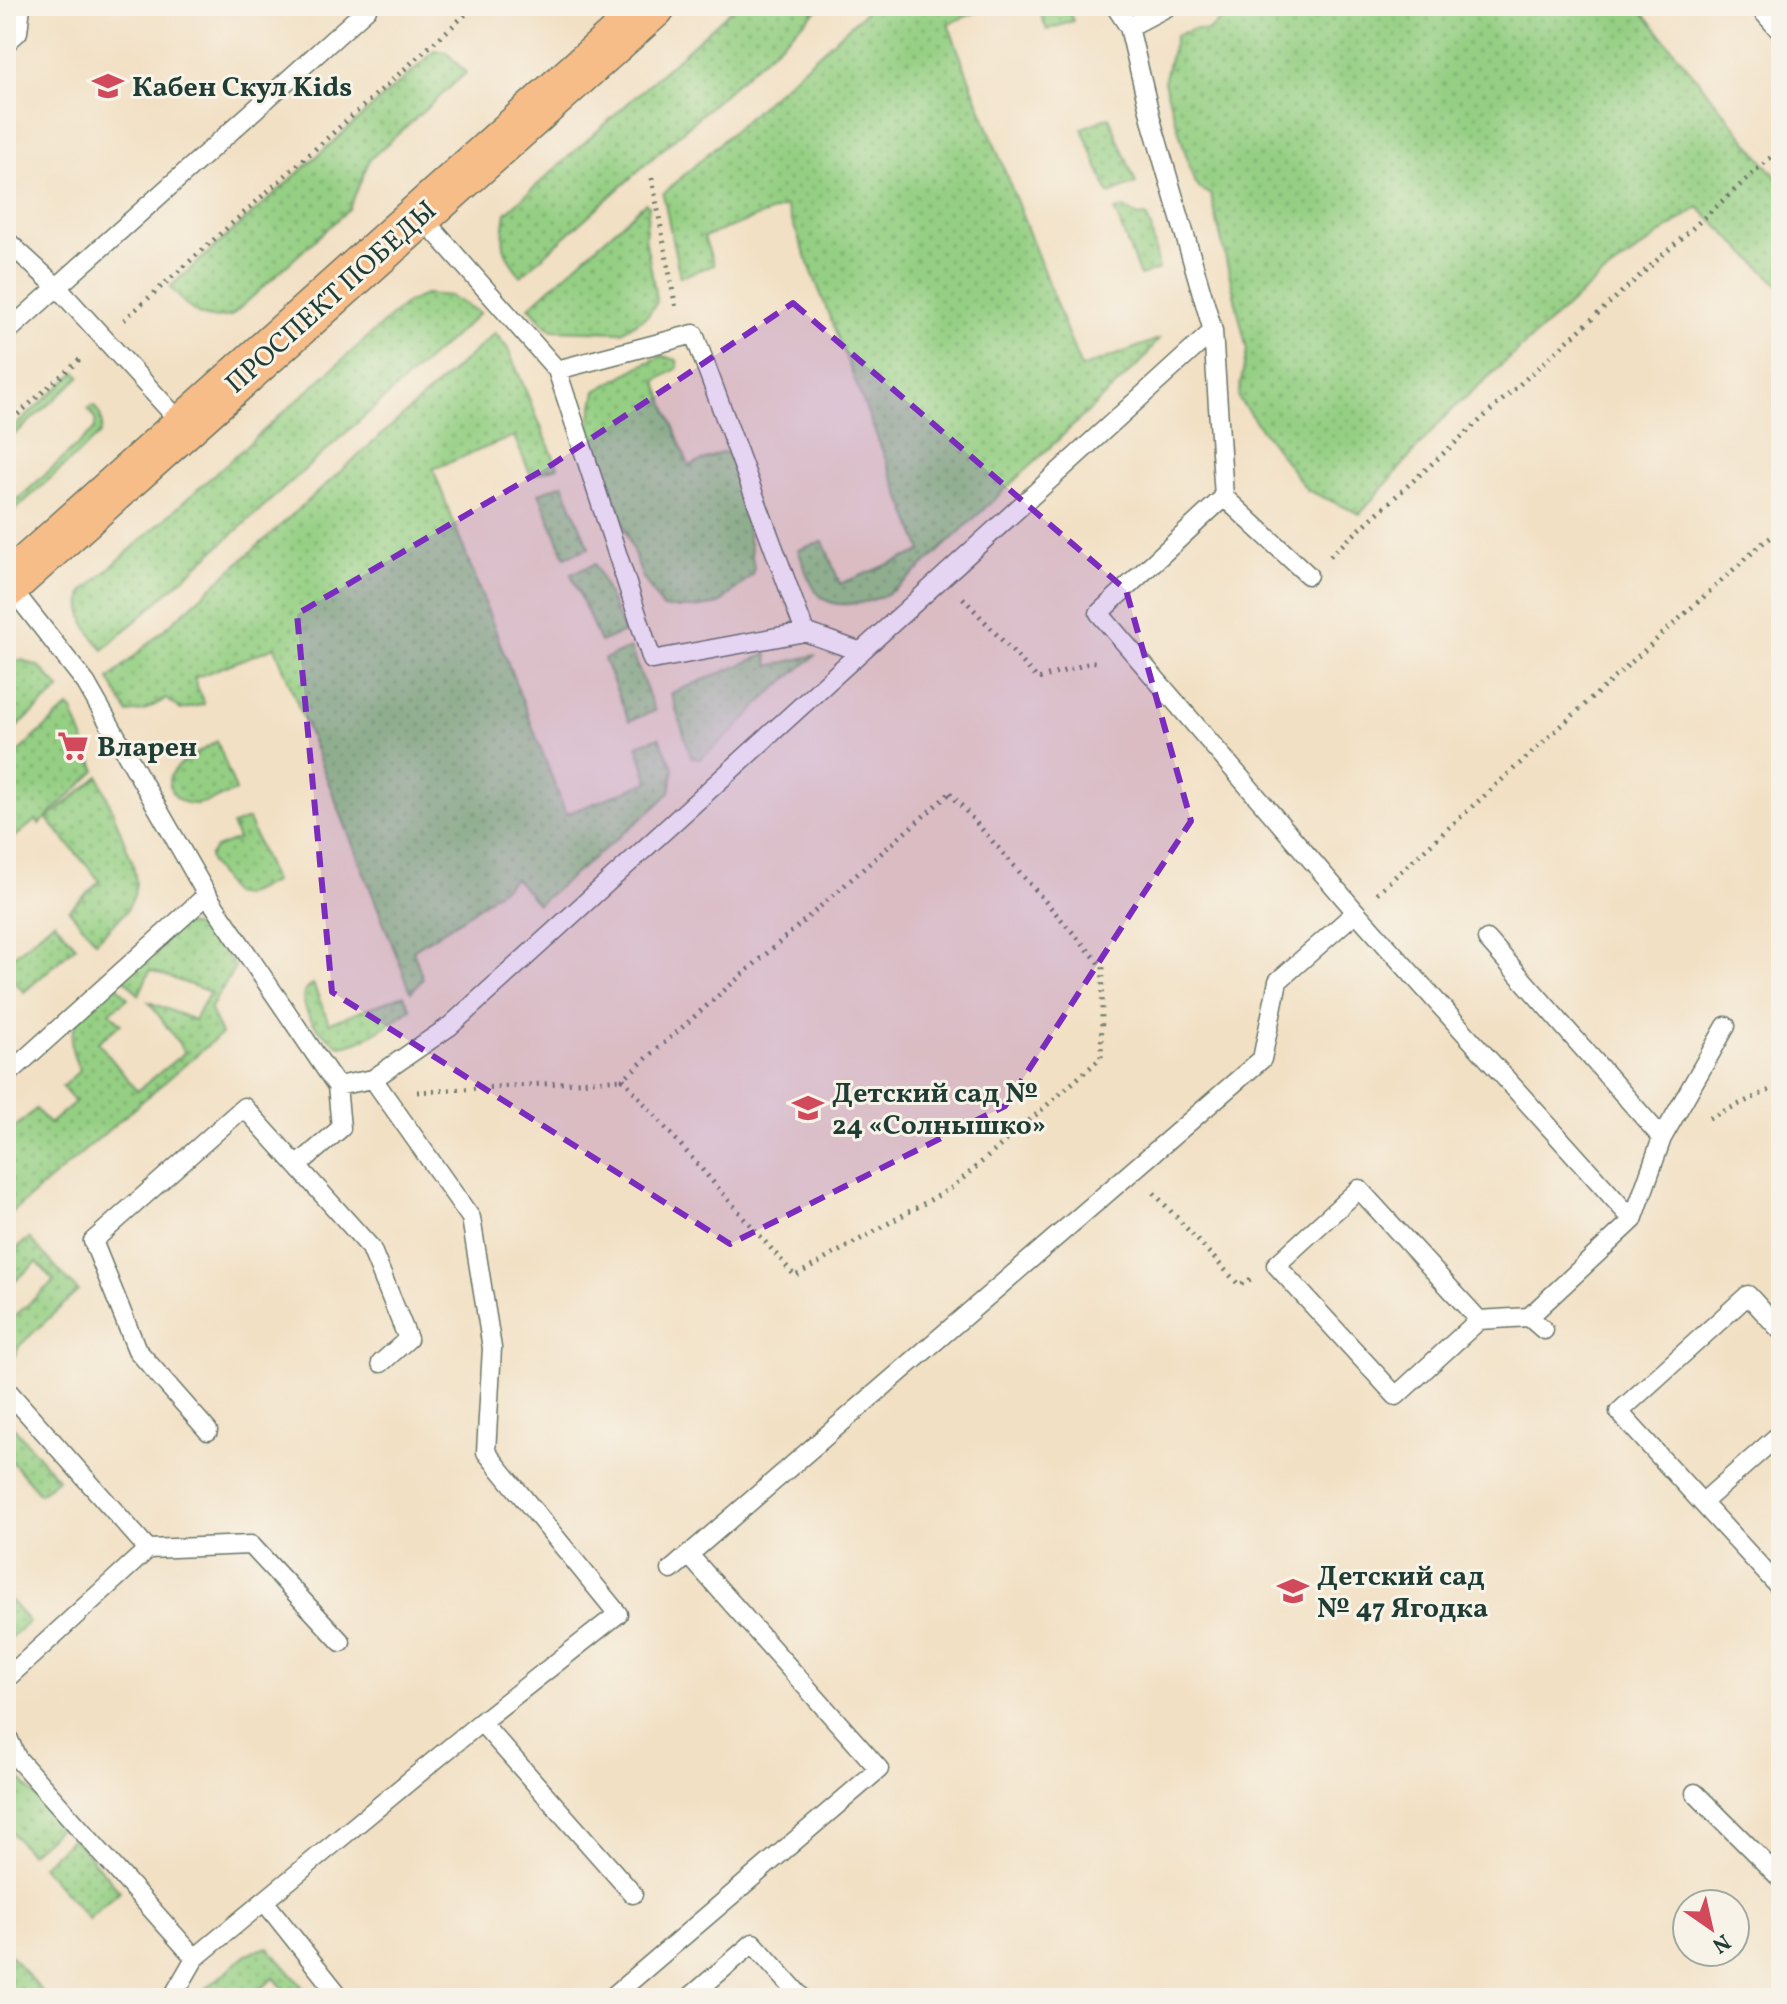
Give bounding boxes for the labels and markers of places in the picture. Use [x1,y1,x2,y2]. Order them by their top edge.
school or university icon: Кабен Скул Kids [91,69,125,103]
place label: Кабен Скул Kids [132,69,352,108]
supermarket icon: Вларен [56,729,90,763]
place label: Вларен [97,729,197,768]
place label: Детский сад № 24 «Солнышко» [832,1075,1046,1146]
school or university icon: Детский сад № 24 «Солнышко» [791,1091,825,1125]
place label: Детский сад № 47 Ягодка [1317,1558,1488,1629]
school or university icon: Детский сад № 47 Ягодка [1276,1574,1310,1608]

